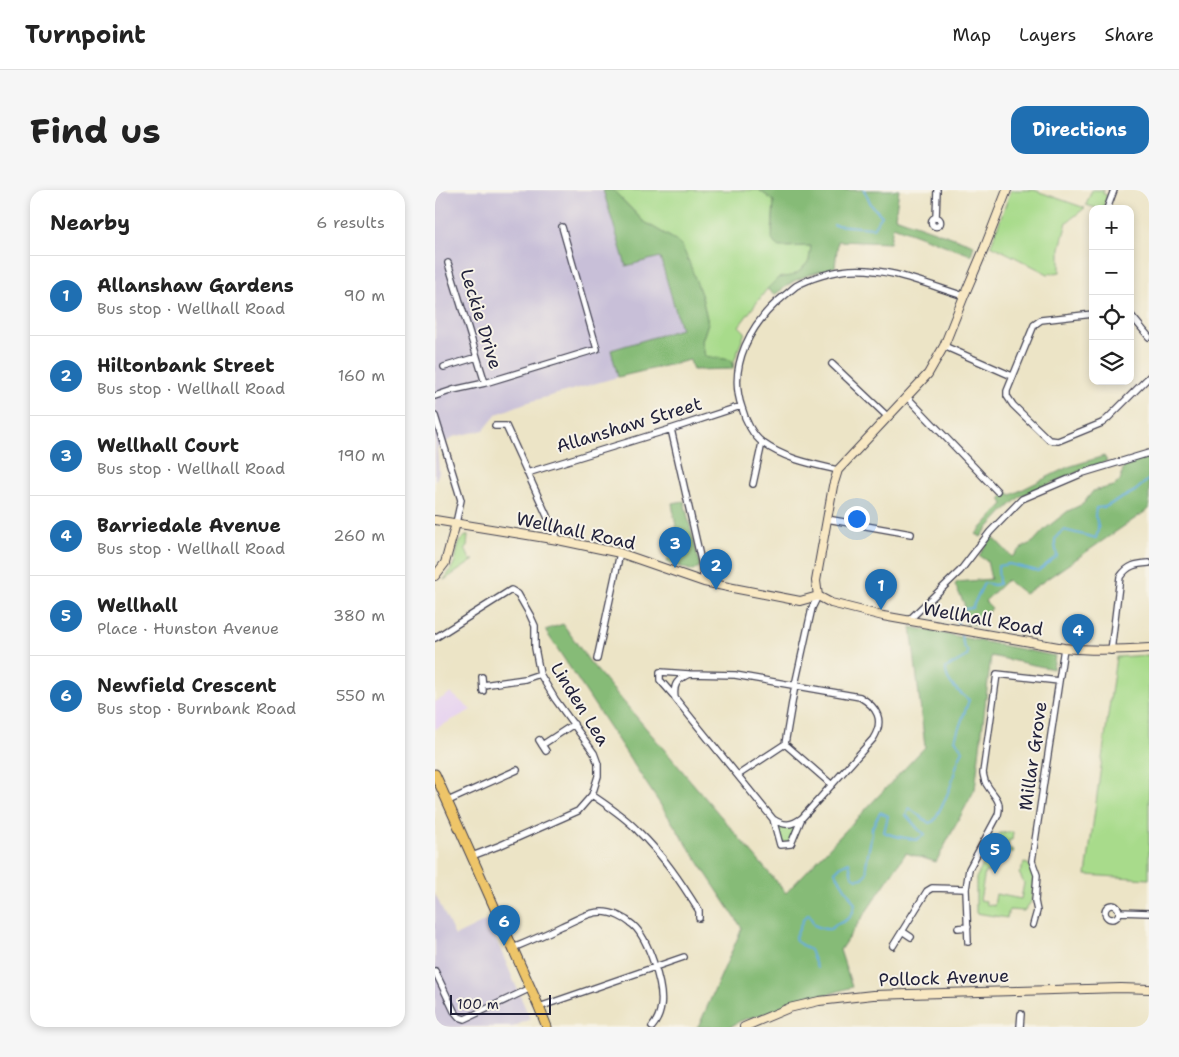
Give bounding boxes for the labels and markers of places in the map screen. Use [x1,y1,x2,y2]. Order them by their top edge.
pin: 3 [659,527,691,568]
pin: 2 [700,549,732,590]
pin: 1 [865,569,897,610]
pin: 4 [1062,614,1094,655]
pin: 5 [979,833,1011,874]
pin: 6 [488,905,520,946]

